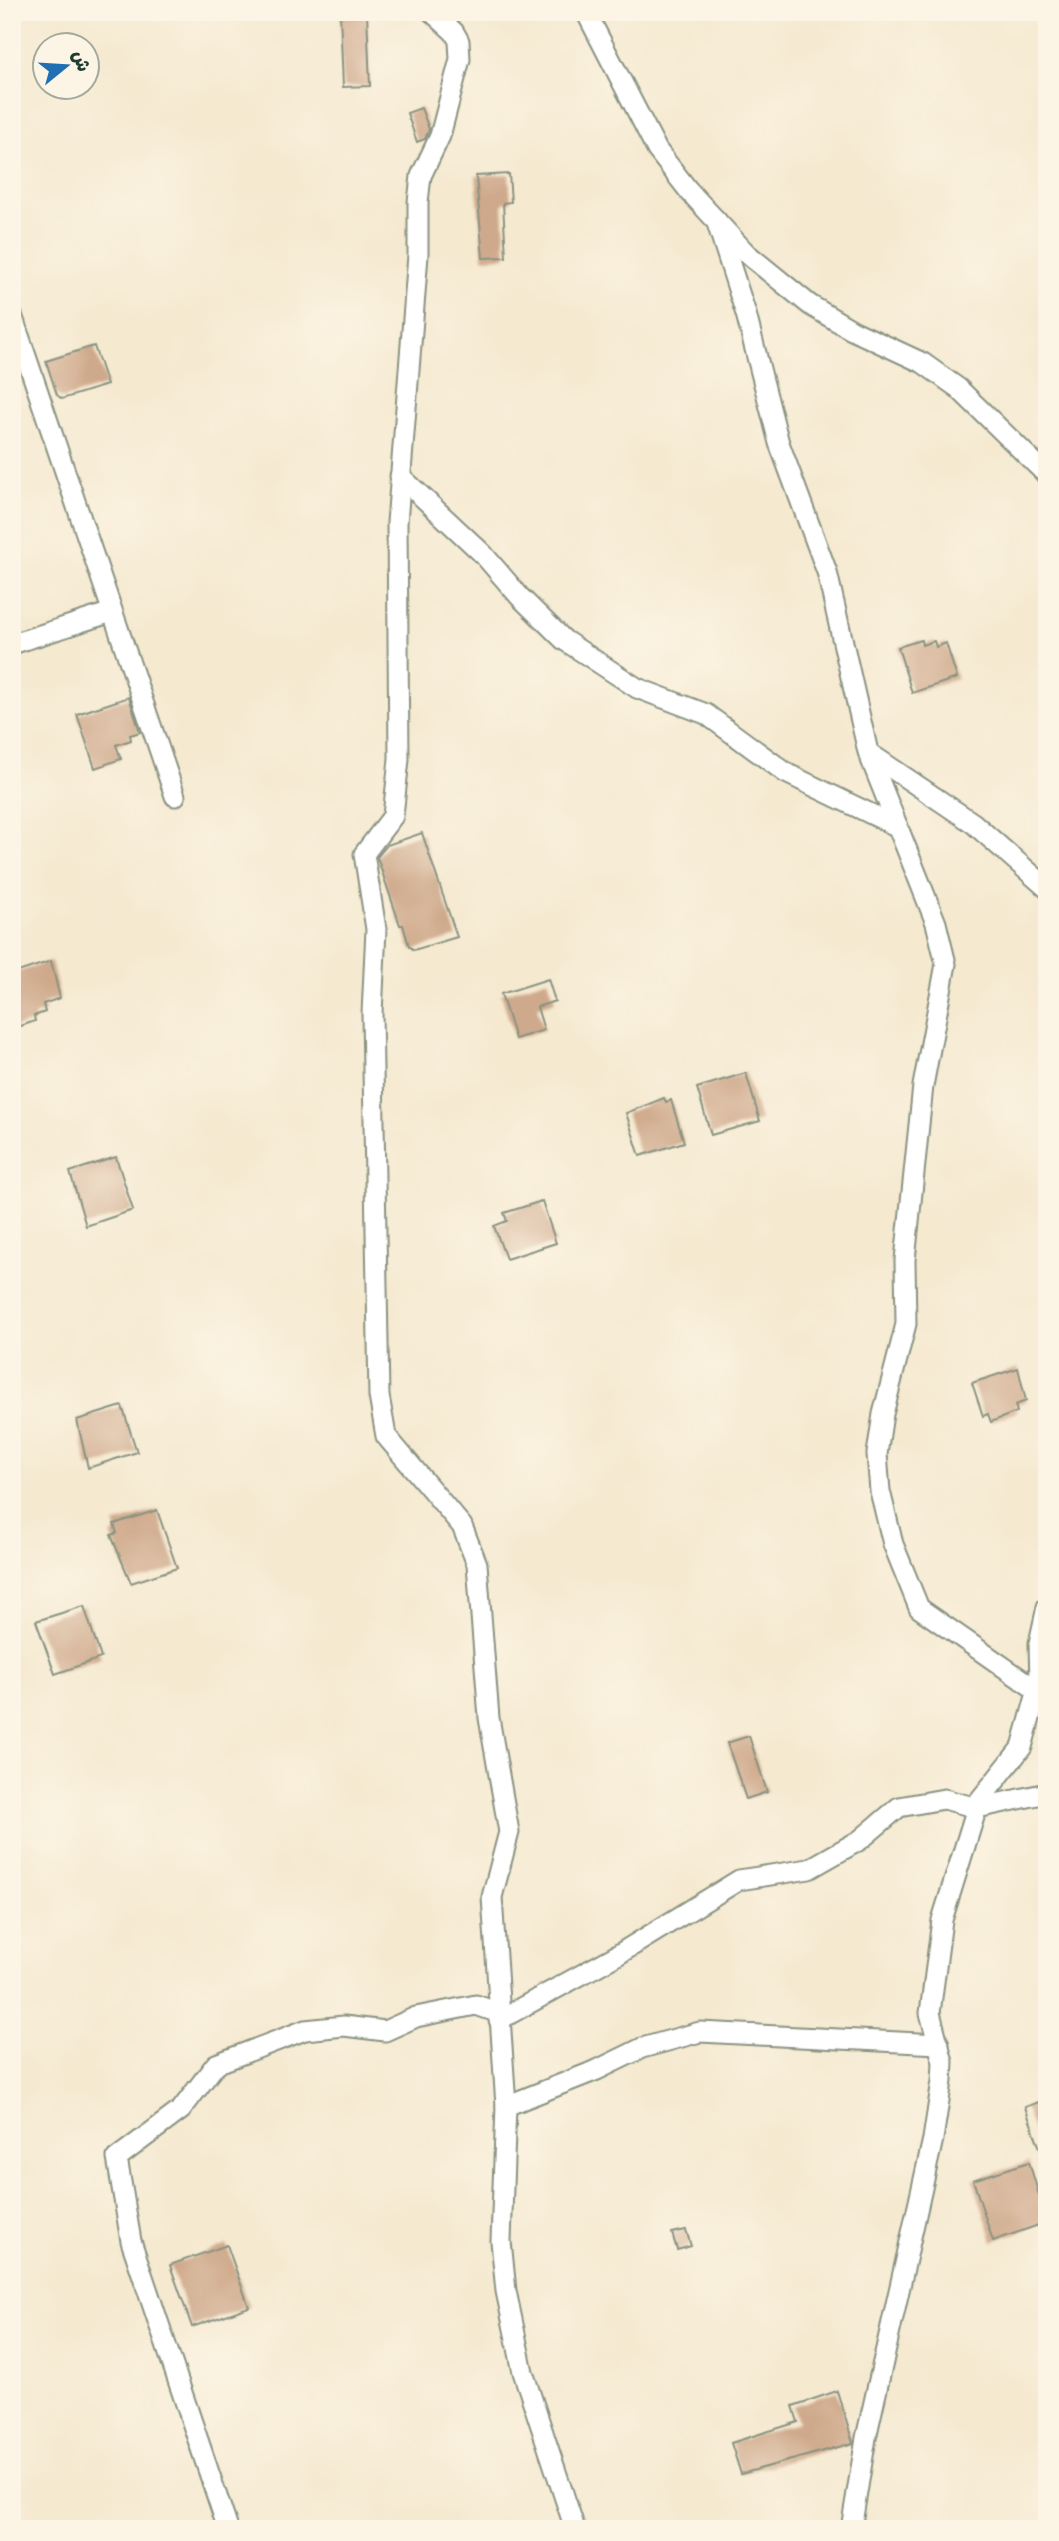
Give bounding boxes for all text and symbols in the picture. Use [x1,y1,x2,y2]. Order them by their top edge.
north arrow [32,32,102,102]
text: ش [65,48,93,75]

